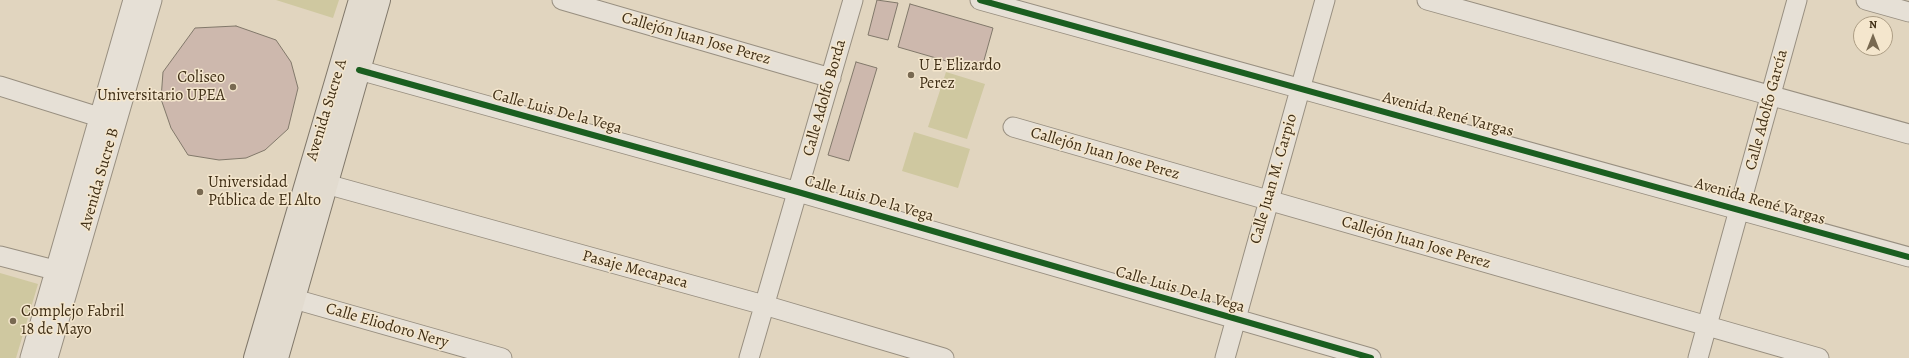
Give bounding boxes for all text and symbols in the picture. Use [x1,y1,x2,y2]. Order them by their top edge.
street label: Callejón Juan Jose Perez [619,9,773,69]
north arrow [1853,16,1893,56]
text: N [1869,17,1877,32]
street label: Calle Adolfo Borda [799,37,851,159]
street label: Calle Adolfo García [1742,48,1792,172]
place label: U E Elizardo Perez [919,56,1001,94]
street label: Avenida Sucre A [302,57,352,163]
place label: Coliseo Universitario UPEA [97,68,225,106]
marker: U E Elizardo Perez [906,70,916,80]
marker: Coliseo Universitario UPEA [228,82,238,92]
street label: Calle Luis De la Vega [490,85,624,139]
street label: Avenida René Vargas [1380,88,1516,142]
street label: Calle Juan M. Carpio [1246,112,1302,246]
street label: Callejón Juan Jose Perez [1028,124,1182,184]
street label: Avenida Sucre B [76,126,124,232]
street label: Calle Luis De la Vega [802,171,936,227]
place label: Universidad Pública de El Alto [208,173,321,211]
street label: Avenida René Vargas [1693,174,1827,230]
marker: Universidad Pública de El Alto [195,187,205,197]
street label: Callejón Juan Jose Perez [1339,213,1493,273]
street label: Pasaje Mecapaca [580,247,690,293]
street label: Calle Luis De la Vega [1113,262,1247,318]
street label: Calle Eliodoro Nery [323,299,451,353]
place label: Complejo Fabril 18 de Mayo [21,302,124,340]
marker: Complejo Fabril 18 de Mayo [8,316,18,326]

